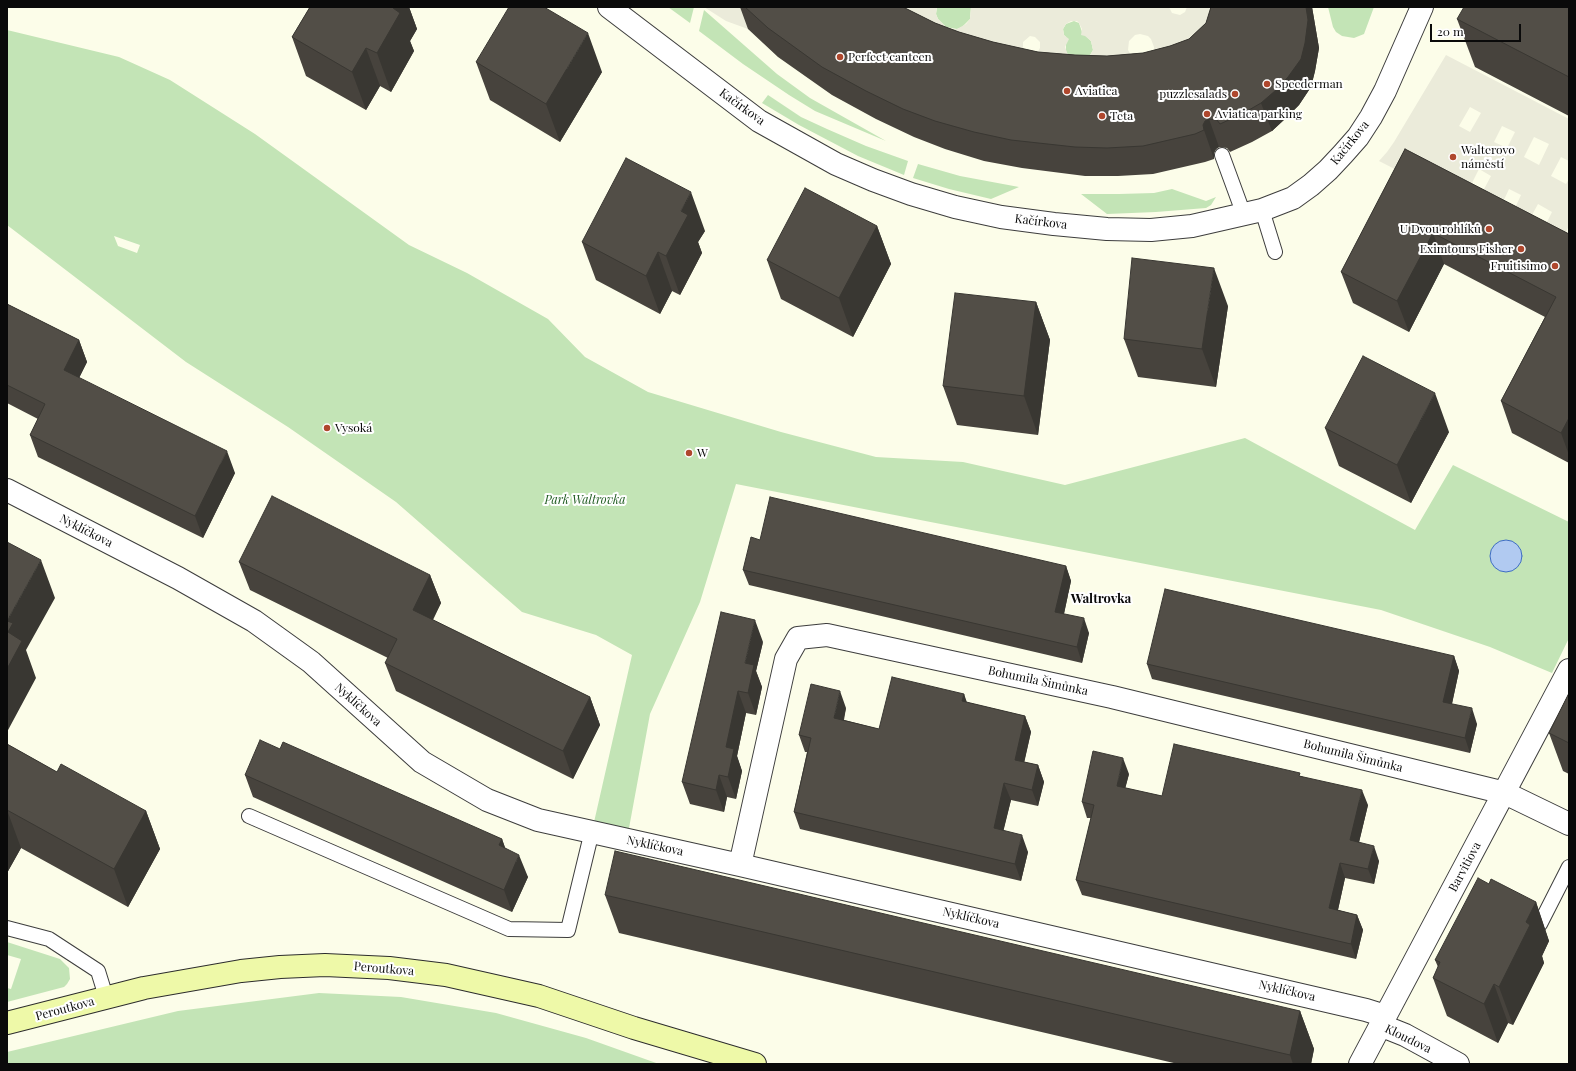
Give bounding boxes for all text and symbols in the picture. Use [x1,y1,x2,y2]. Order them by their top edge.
scale bar [1432,16,1523,42]
text: 20 m [1437,23,1464,39]
place label: Perfect canteen [848,50,932,64]
marker: Perfect canteen [835,52,845,62]
place label: Speederman [1275,77,1343,91]
marker: Speederman [1262,79,1272,89]
place label: Aviatica [1075,84,1117,98]
street label: Kačírkova [716,86,768,128]
marker: Aviatica [1062,86,1072,96]
place label: puzzlesalads [1159,87,1227,101]
marker: puzzlesalads [1230,89,1240,99]
place label: Aviatica parking [1215,107,1302,121]
place label: Teta [1110,109,1133,123]
marker: Aviatica parking [1202,109,1212,119]
marker: Teta [1097,111,1107,121]
street label: Kačírkova [1328,118,1372,168]
place label: Walterovo náměstí [1461,143,1515,171]
marker: Walterovo náměstí [1448,152,1458,162]
street label: Kačírkova [1014,212,1068,232]
place label: U Dvou rohlíků [1400,222,1481,236]
marker: U Dvou rohlíků [1484,224,1494,234]
place label: Eximtours Fisher [1420,242,1513,256]
marker: Eximtours Fisher [1516,244,1526,254]
place label: Fruitisimo [1490,259,1547,273]
marker: Fruitisimo [1550,261,1560,271]
place label: Vysoká [335,421,372,435]
marker: Vysoká [322,423,332,433]
place label: W [697,446,708,460]
marker: W [684,448,694,458]
park label: Park Waltrovka [545,493,625,507]
street label: Nyklíčkova [57,512,115,550]
district label: Waltrovka [1071,591,1131,607]
street label: Bohumila Šimůnka [987,663,1089,699]
street label: Nyklíčkova [332,680,384,730]
street label: Bohumila Šimůnka [1302,737,1404,775]
street label: Nyklíčkova [625,833,685,859]
street label: Barvitiova [1446,840,1484,894]
street label: Nyklíčkova [941,905,1001,931]
street label: Peroutkova [353,959,415,979]
street label: Nyklíčkova [1257,978,1317,1004]
street label: Peroutkova [34,994,96,1024]
street label: Kloudova [1382,1022,1434,1056]

